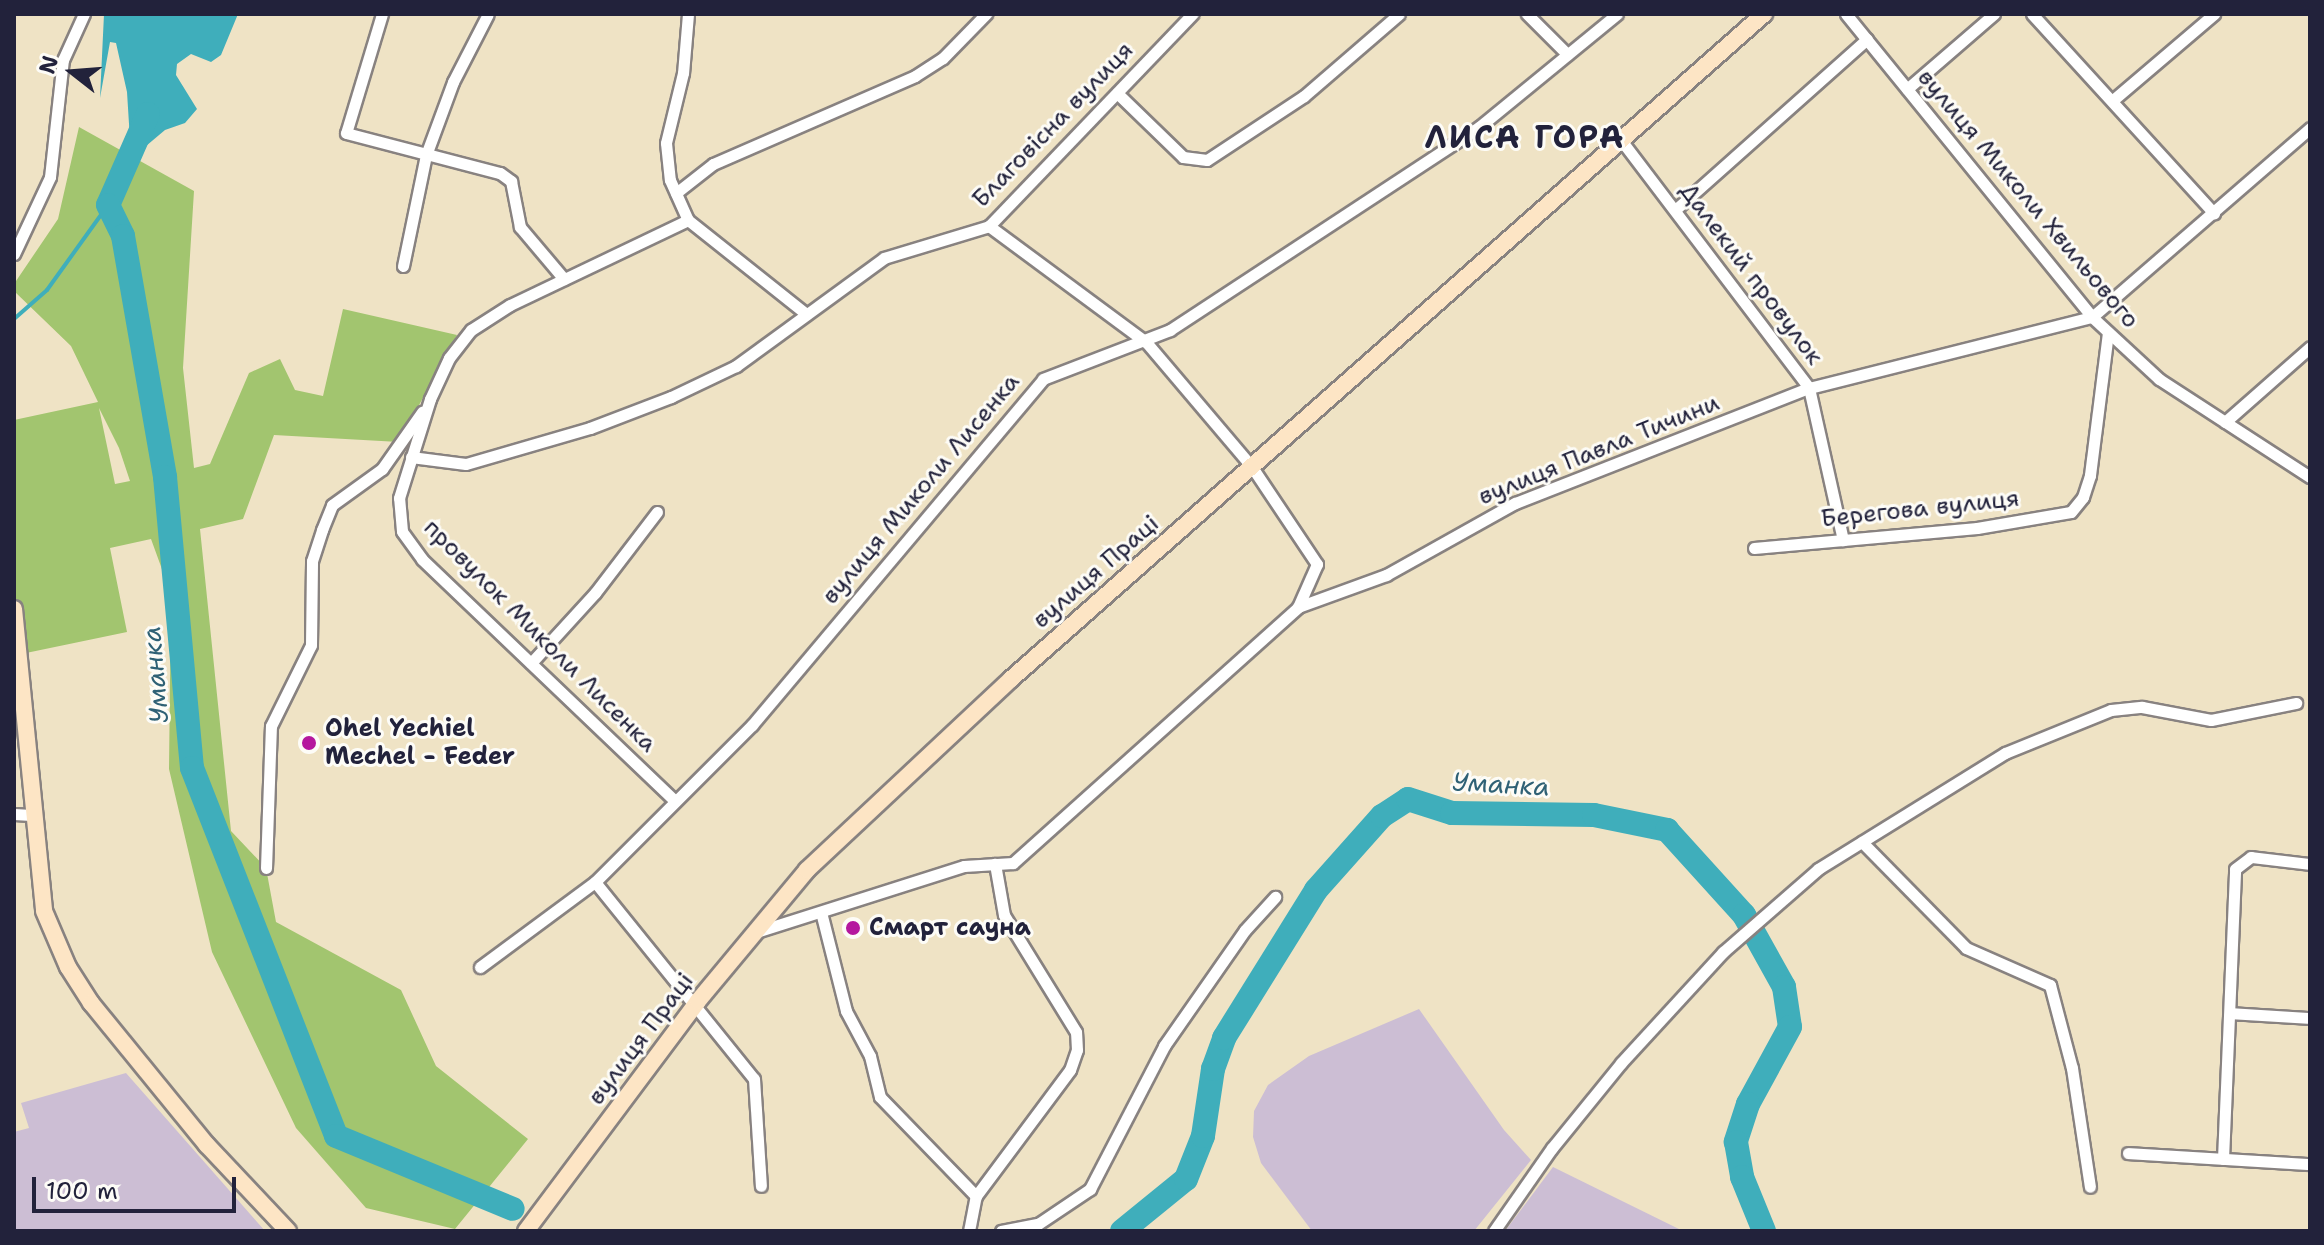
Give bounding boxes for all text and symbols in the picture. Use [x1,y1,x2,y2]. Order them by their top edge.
north arrow [32,32,112,112]
street label: Благовісна вулиця [967,36,1139,214]
text: N [32,52,65,77]
street label: вулиця Миколи Хвильового [1911,64,2145,334]
district label: ЛИСА ГОРА [1424,118,1626,156]
street label: Далекий провулок [1673,177,1829,371]
street label: вулиця Миколи Лисенка [816,368,1026,610]
street label: вулиця Павла Тичини [1474,388,1724,512]
street label: Берегова вулиця [1819,484,2021,534]
street label: вулиця Праці [1027,509,1165,635]
street label: провулок Миколи Лисенка [418,514,662,758]
water label: Уманка [135,625,175,725]
place label: Ohel Yechiel Mechel - Feder [325,715,515,771]
marker: Ohel Yechiel Mechel - Feder [300,734,318,752]
water label: Уманка [1452,766,1550,802]
place label: Смарт сауна [869,914,1031,942]
marker: Смарт сауна [844,919,862,937]
street label: вулиця Праці [582,967,700,1111]
scale bar [36,1161,240,1211]
text: 100 m [46,1175,118,1207]

